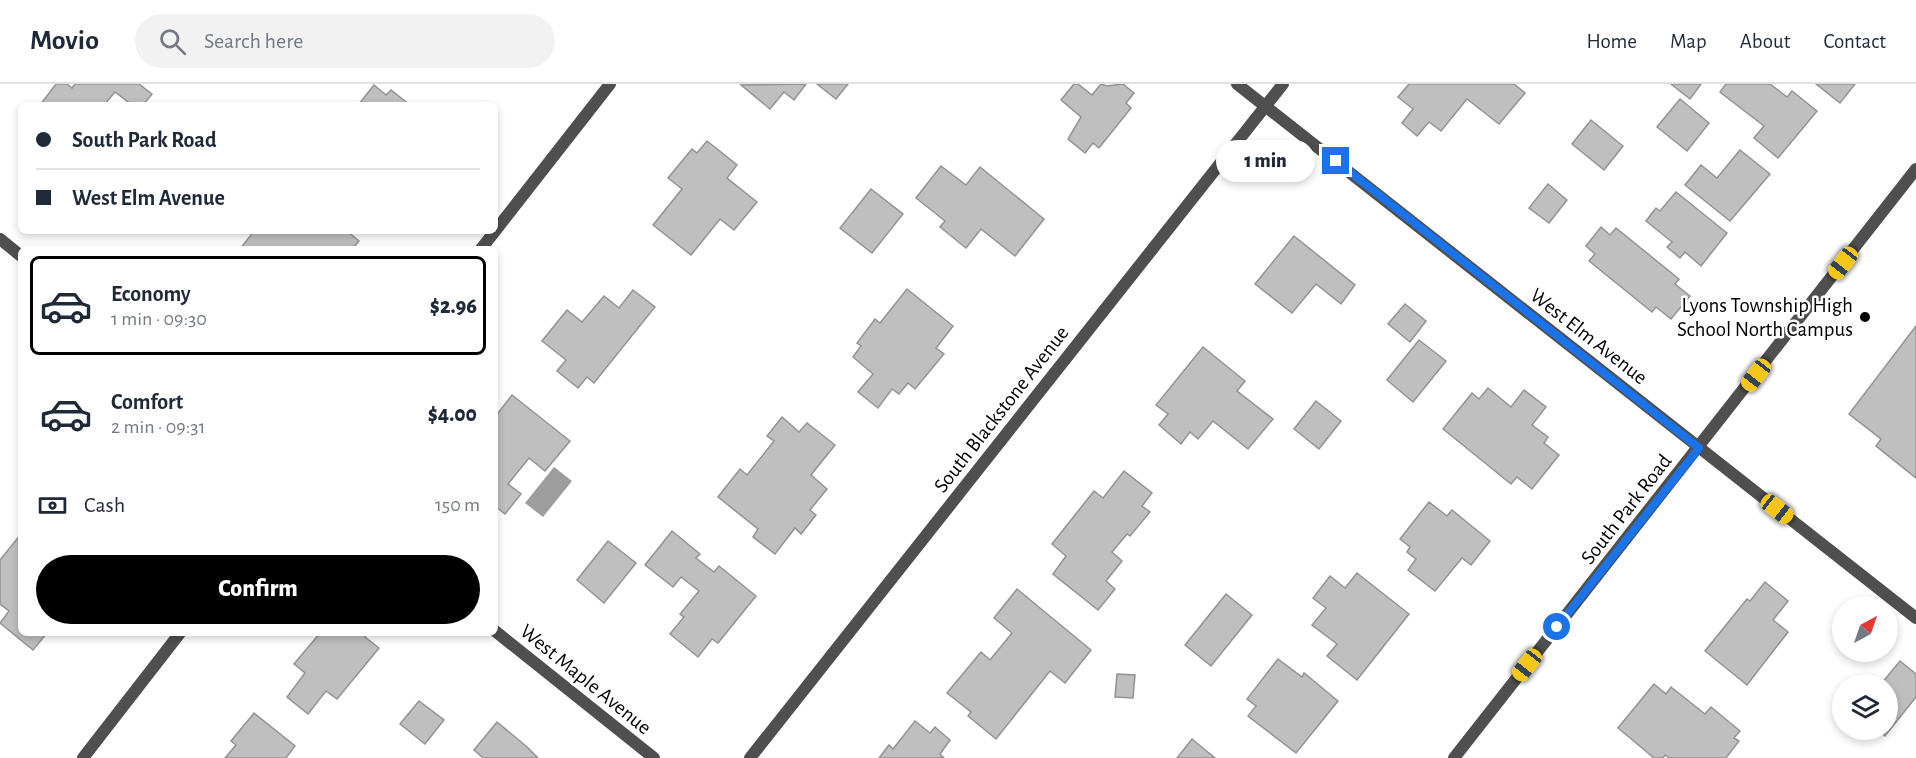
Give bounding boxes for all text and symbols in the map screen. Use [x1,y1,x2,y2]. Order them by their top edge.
search box [135,14,555,68]
icon: search [156,25,189,58]
text: Movio [30,27,99,55]
text: Search here [204,30,303,52]
text: Home [1586,31,1637,52]
text: Map [1670,31,1707,52]
text: About [1740,31,1790,52]
text: Contact [1823,31,1886,52]
text: South Park Road [72,129,217,151]
callout: 1 min [1216,140,1315,182]
route end [1322,147,1349,174]
text: 1 min [1244,151,1287,171]
text: West Elm Avenue [72,187,225,209]
car [1825,243,1861,283]
icon: car [39,279,93,333]
text: Economy [111,283,191,305]
street label: West Elm Avenue [1526,284,1651,388]
text: $2.96 [430,295,477,317]
place label: Lyons Township High School North Campus [1677,295,1853,340]
text: 1 min · 09:30 [111,309,207,329]
marker: Lyons Township High School North Campus [1858,310,1872,324]
street label: South Blackstone Avenue [930,322,1073,497]
car [1738,355,1774,395]
icon: car [39,387,93,441]
text: Comfort [111,391,183,413]
text: $4.00 [428,403,477,425]
text: 2 min · 09:31 [111,417,205,437]
street label: South Park Road [1577,450,1676,568]
icon: cash [36,489,69,522]
car [1757,491,1797,527]
text: Cash [84,494,125,516]
text: 150 m [435,495,480,515]
button: Confirm [36,555,480,624]
north arrow [1832,596,1898,662]
map controls [1832,596,1898,740]
route start [1543,613,1570,640]
street label: West Maple Avenue [516,620,655,738]
car [1509,645,1545,685]
button: layers [1832,674,1898,740]

